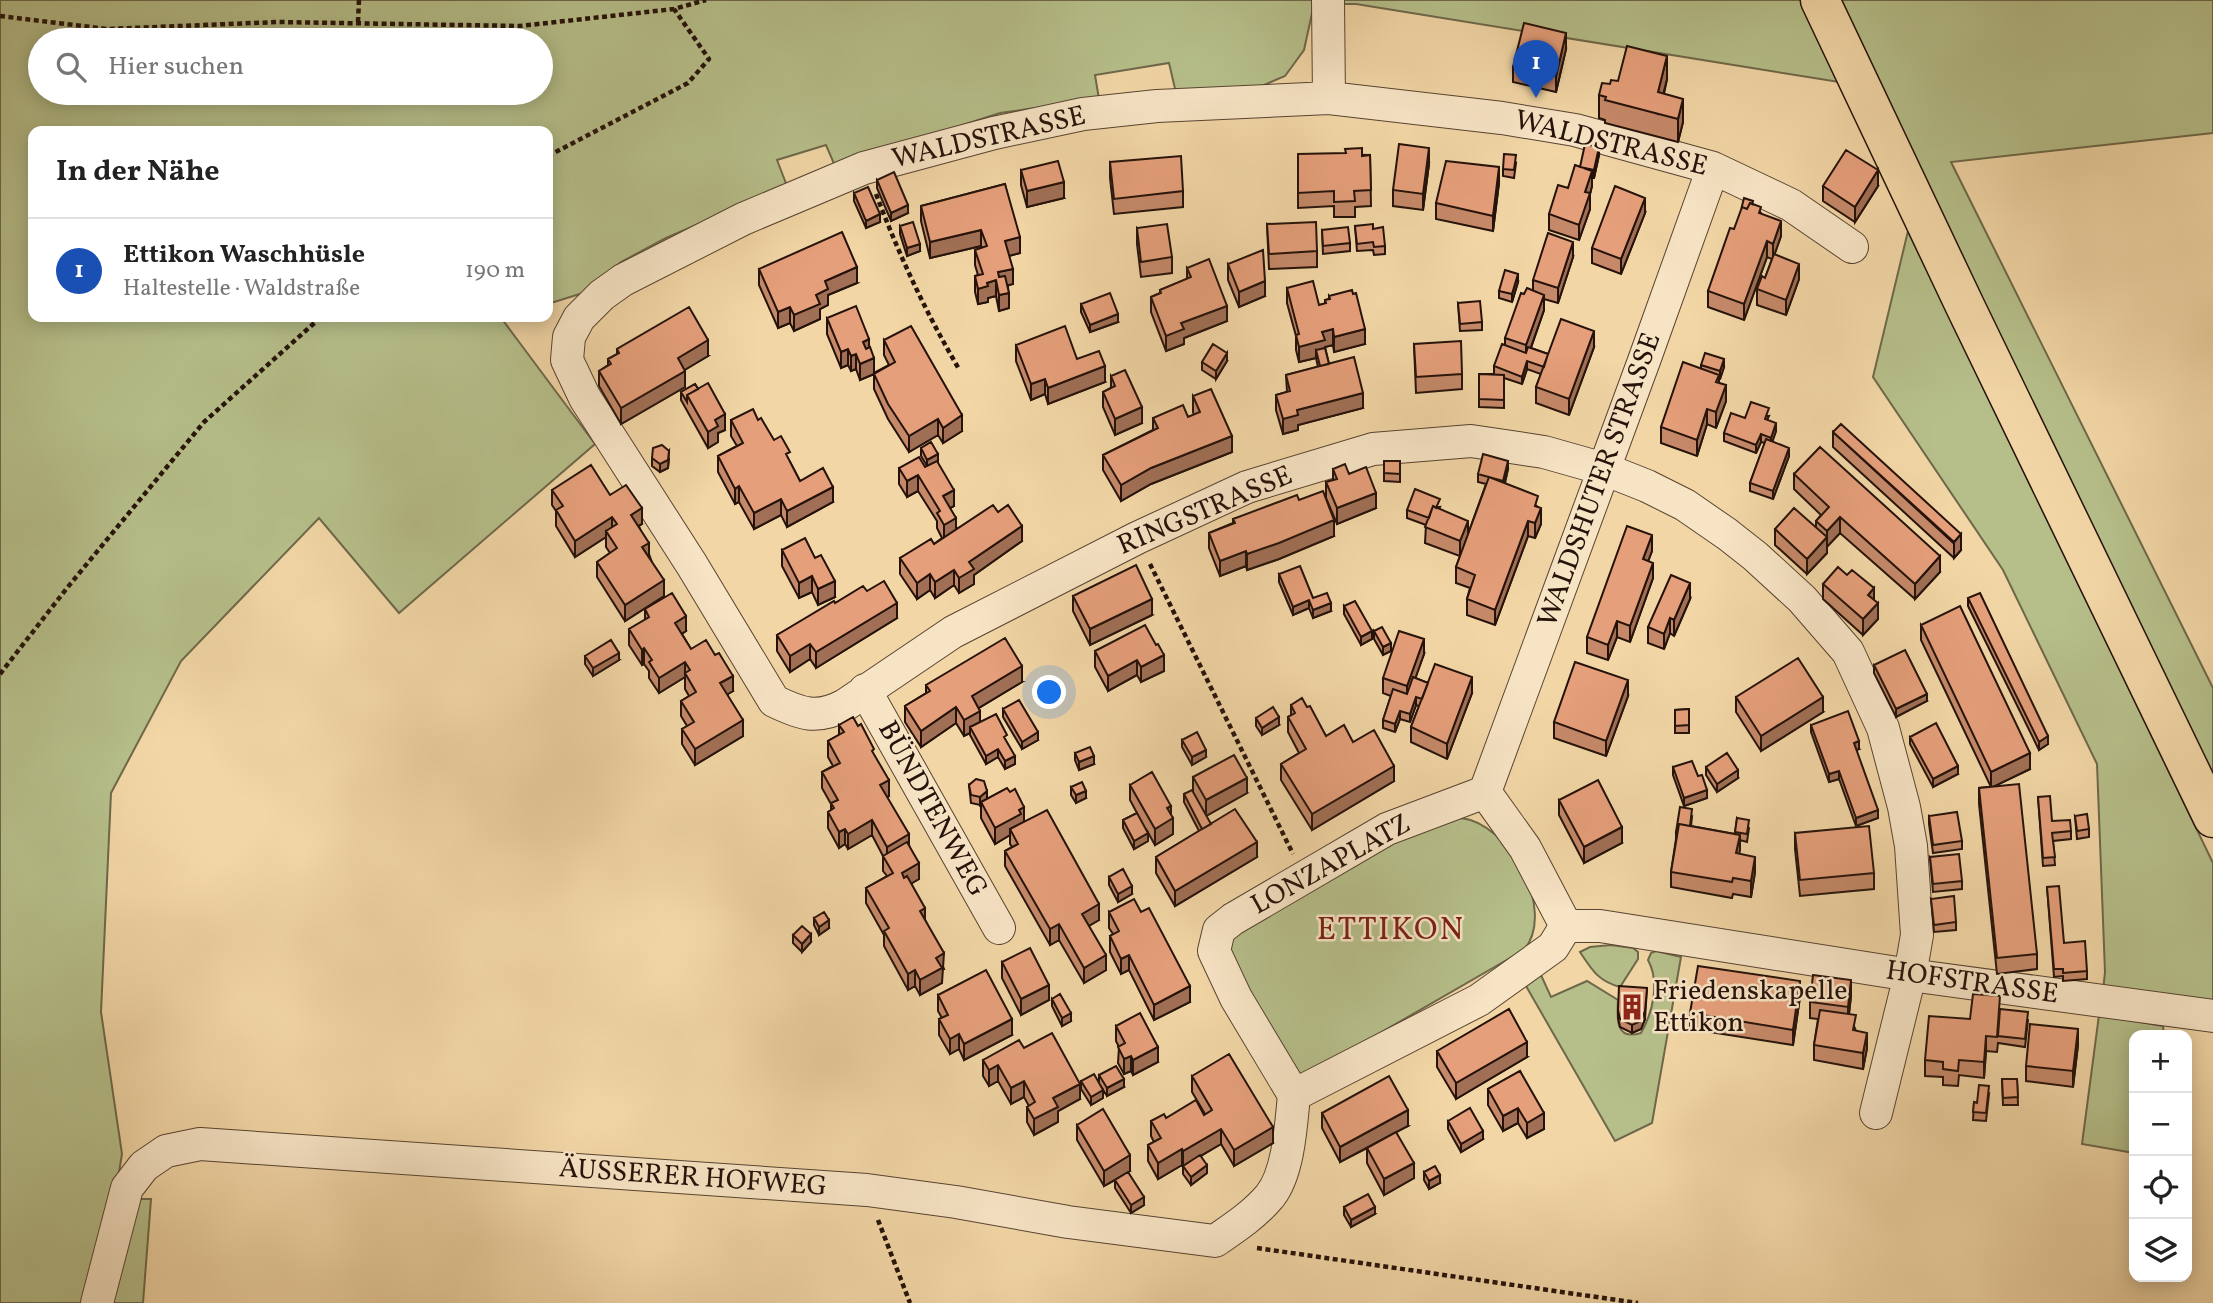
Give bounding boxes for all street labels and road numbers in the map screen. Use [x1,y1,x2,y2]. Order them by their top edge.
street label: WALDSTRASSE [888,97,1090,179]
street label: WALDSTRASSE [1510,101,1712,187]
street label: WALDSHUTER STRASSE [1529,327,1671,633]
street label: RINGSTRASSE [1111,457,1299,565]
street label: BÜNDTENWEG [867,714,997,904]
street label: LONZAPLATZ [1244,805,1418,925]
street label: HOFSTRASSE [1883,952,2061,1014]
street label: ÄUSSERER HOFWEG [558,1149,828,1207]

